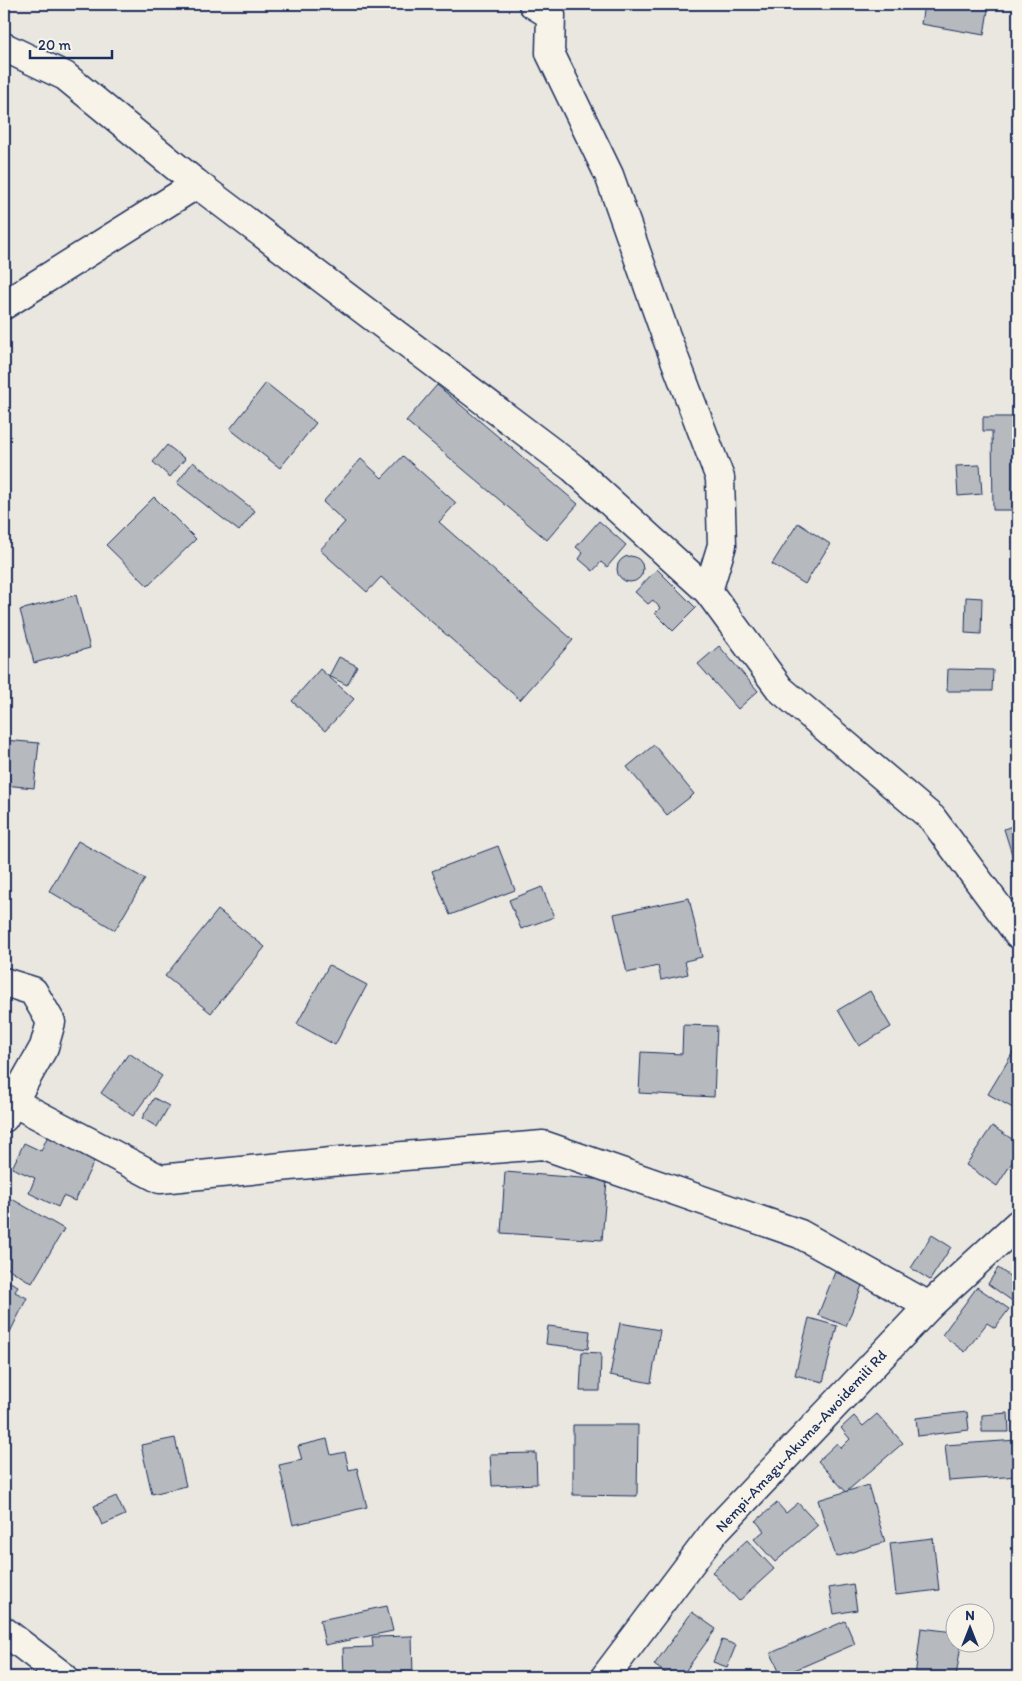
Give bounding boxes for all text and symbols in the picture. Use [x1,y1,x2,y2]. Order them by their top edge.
scale bar [30,28,112,60]
text: 20 m [38,36,72,54]
street label: Nempi-Amagu-Akuma-Awoidemili Rd [712,1346,890,1536]
north arrow [944,1604,994,1654]
text: N [965,1607,975,1624]

